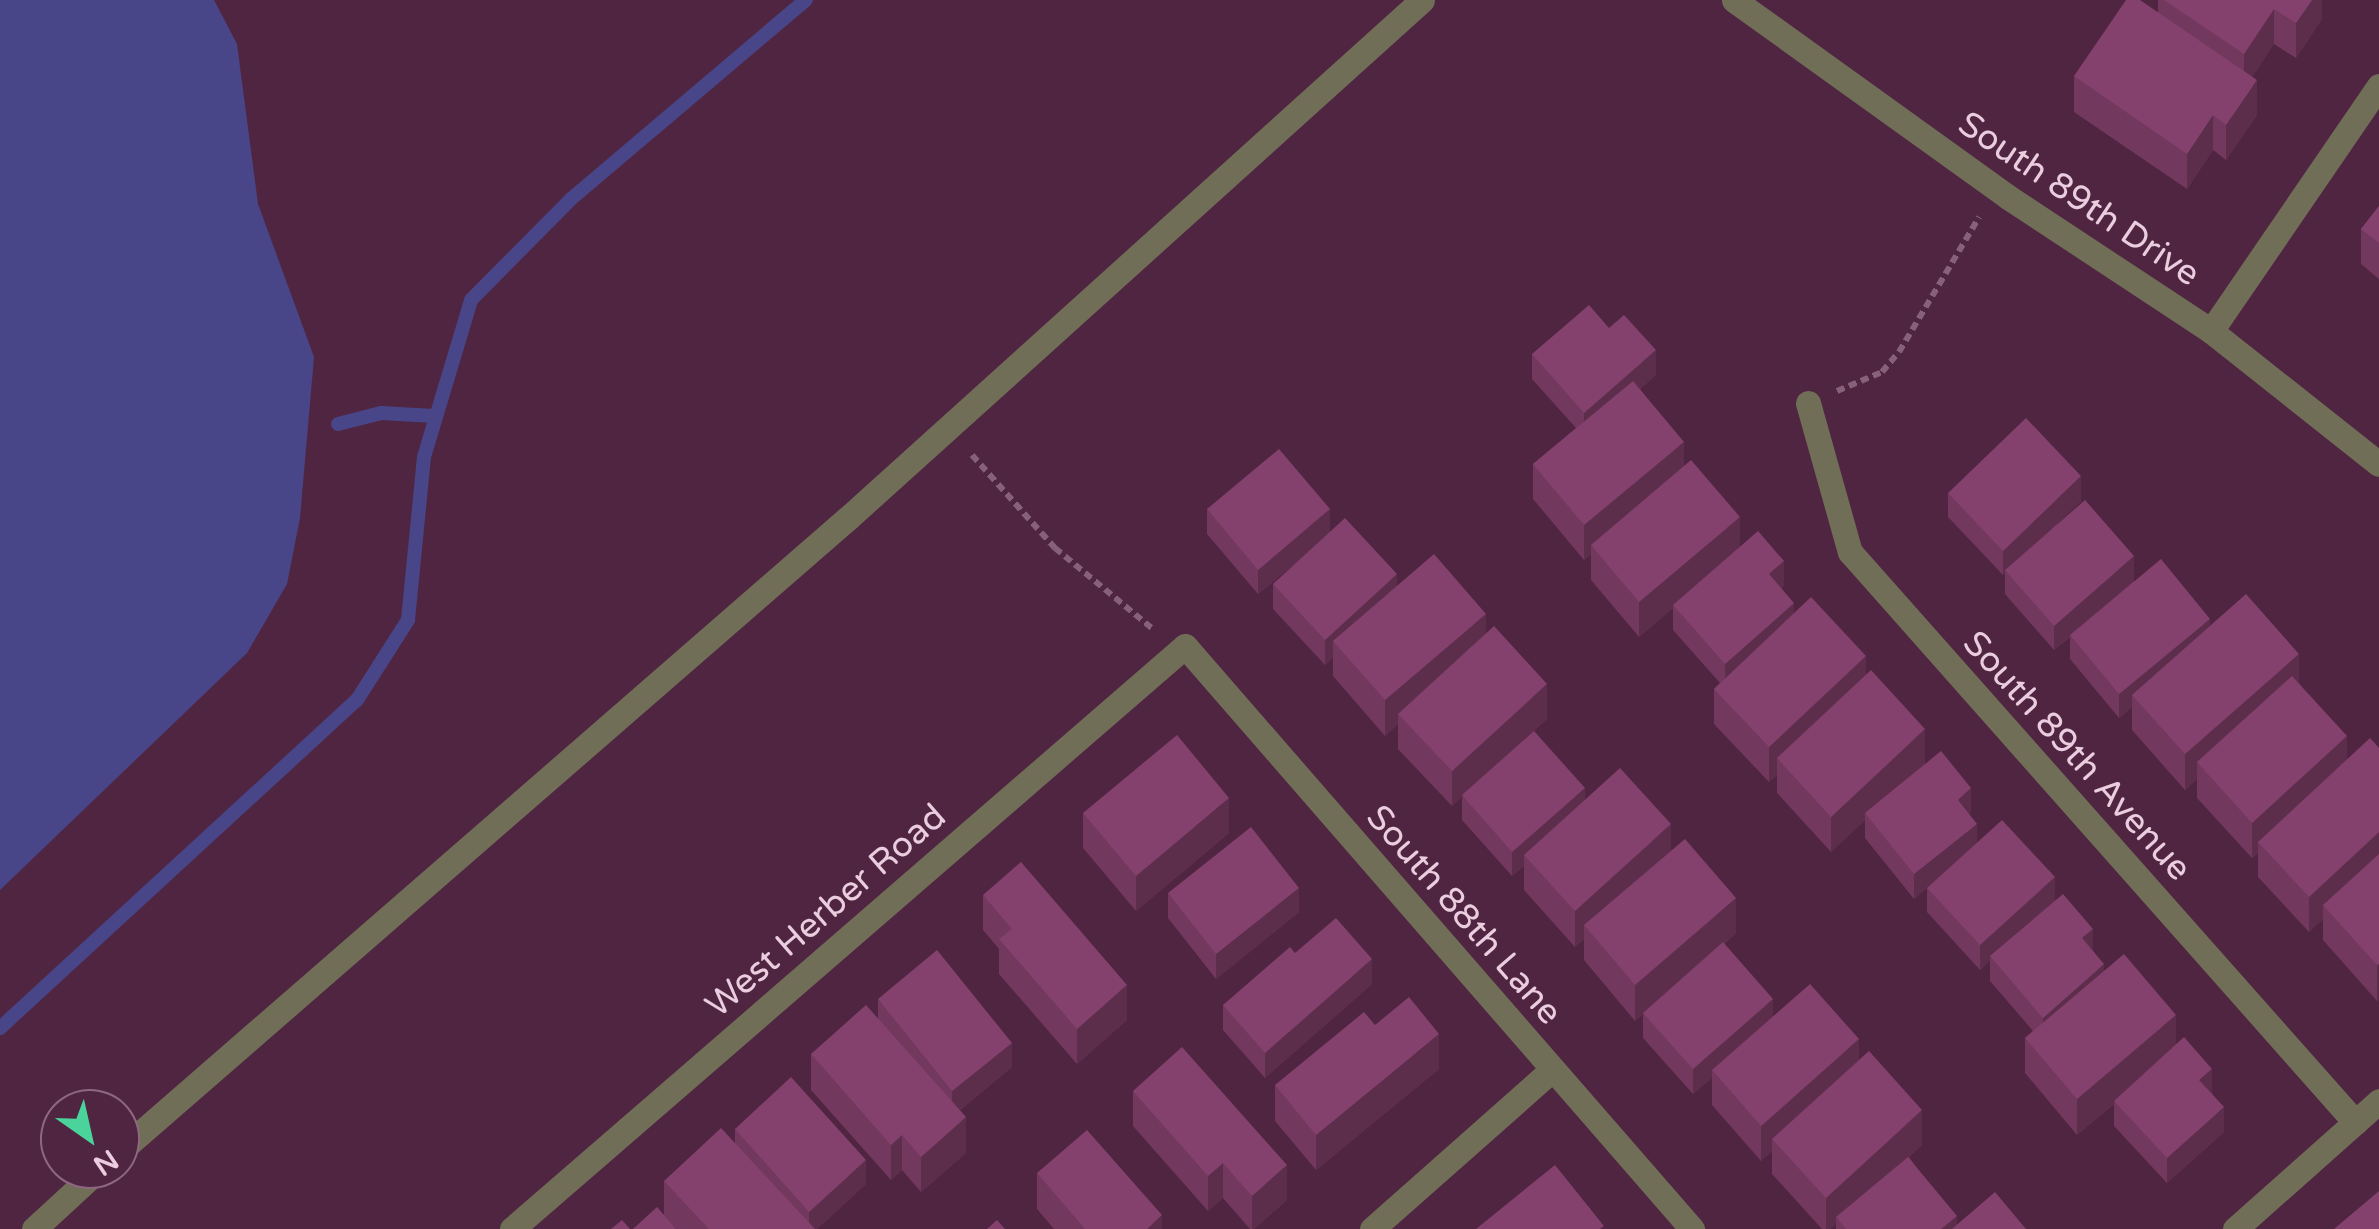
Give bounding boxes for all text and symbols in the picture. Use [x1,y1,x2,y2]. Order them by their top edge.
street label: South 89th Drive [1950,103,2208,295]
street label: South 89th Avenue [1954,623,2200,889]
street label: West Herber Road [697,795,955,1027]
street label: South 88th Lane [1357,797,1571,1033]
north arrow [40,1089,140,1189]
text: N [87,1142,124,1183]

